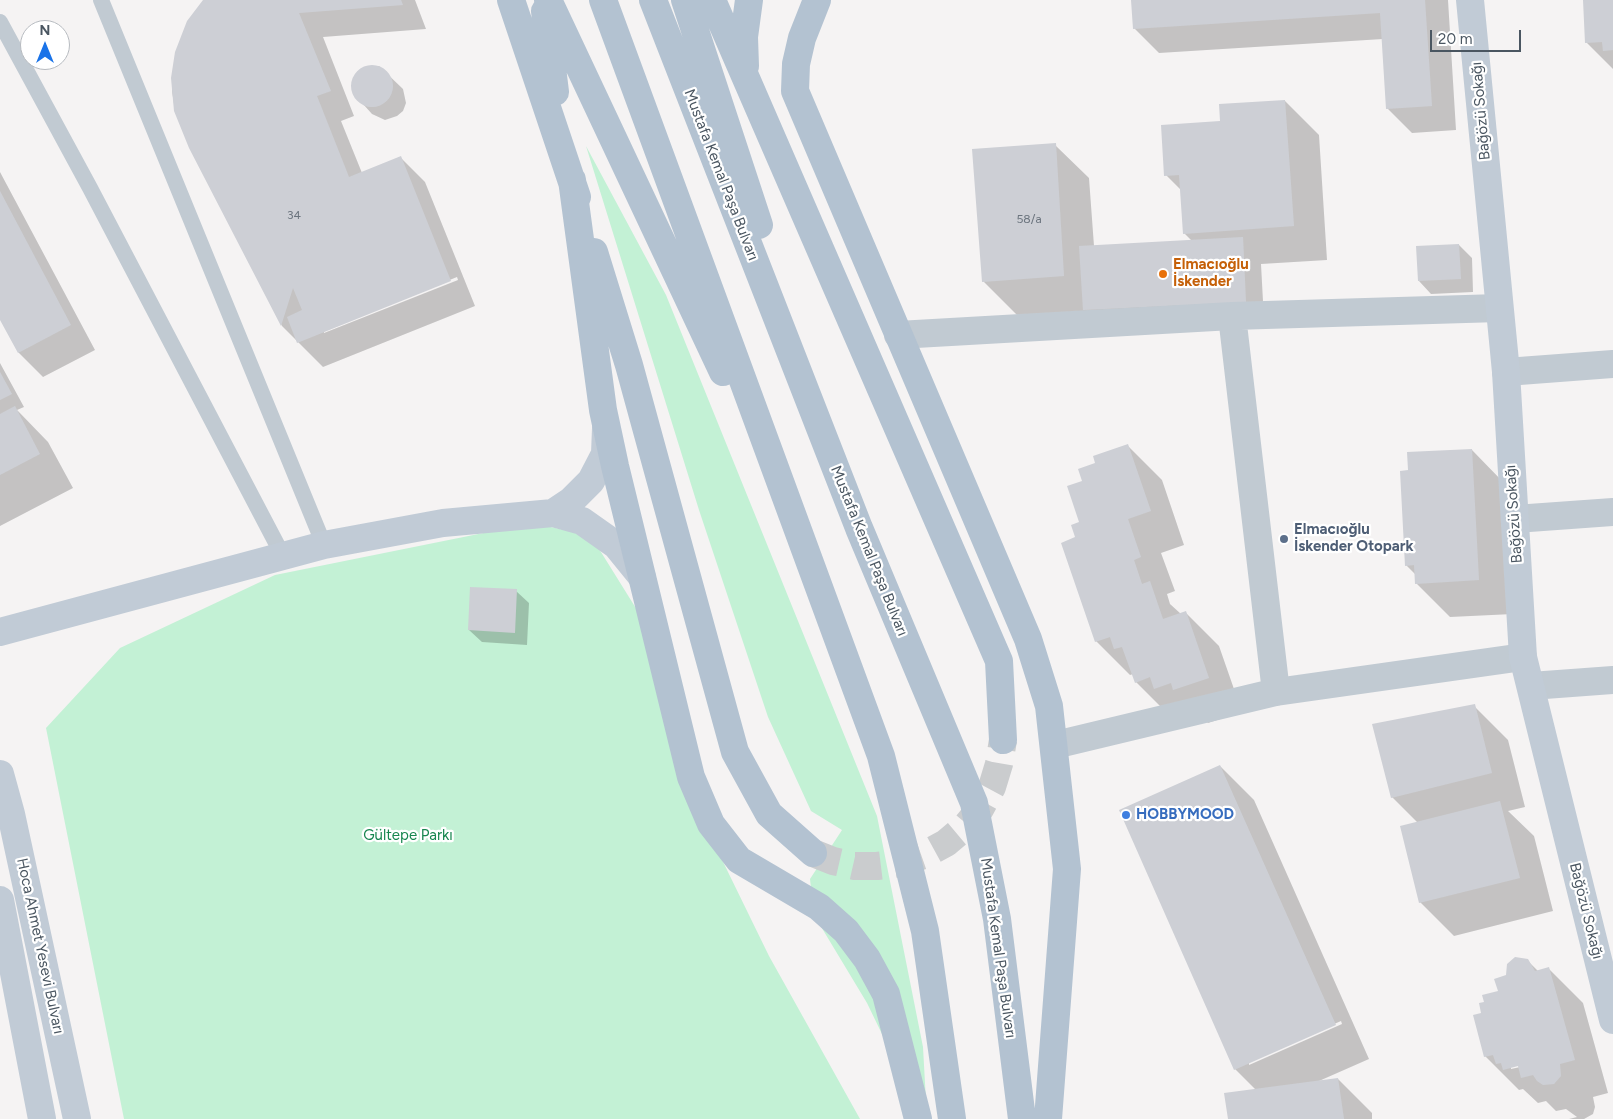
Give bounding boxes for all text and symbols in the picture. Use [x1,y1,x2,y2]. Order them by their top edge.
north arrow [20,20,70,70]
scale bar [1433,20,1524,52]
text: N [40,22,50,39]
text: 20 m [1438,30,1472,48]
street label: Bağözü Sokağı [1468,61,1494,161]
street label: Mustafa Kemal Paşa Bulvarı [680,87,762,263]
house number: 34 [287,208,301,222]
house number: 58/a [1016,212,1042,226]
place label: Elmacıoğlu İskender [1173,256,1249,291]
marker: Elmacıoğlu İskender [1157,268,1169,280]
street label: Mustafa Kemal Paşa Bulvarı [827,463,911,639]
street label: Bağözü Sokağı [1502,464,1526,564]
place label: Elmacıoğlu İskender Otopark [1294,521,1414,556]
marker: Elmacıoğlu İskender Otopark [1278,533,1290,545]
place label: HOBBYMOOD [1136,806,1234,824]
marker: HOBBYMOOD [1120,809,1132,821]
park label: Gültepe Parkı [363,827,453,845]
street label: Hoca Ahmet Yesevi Bulvarı [13,856,67,1036]
street label: Mustafa Kemal Paşa Bulvarı [976,857,1020,1039]
street label: Bağözü Sokağı [1565,861,1607,961]

